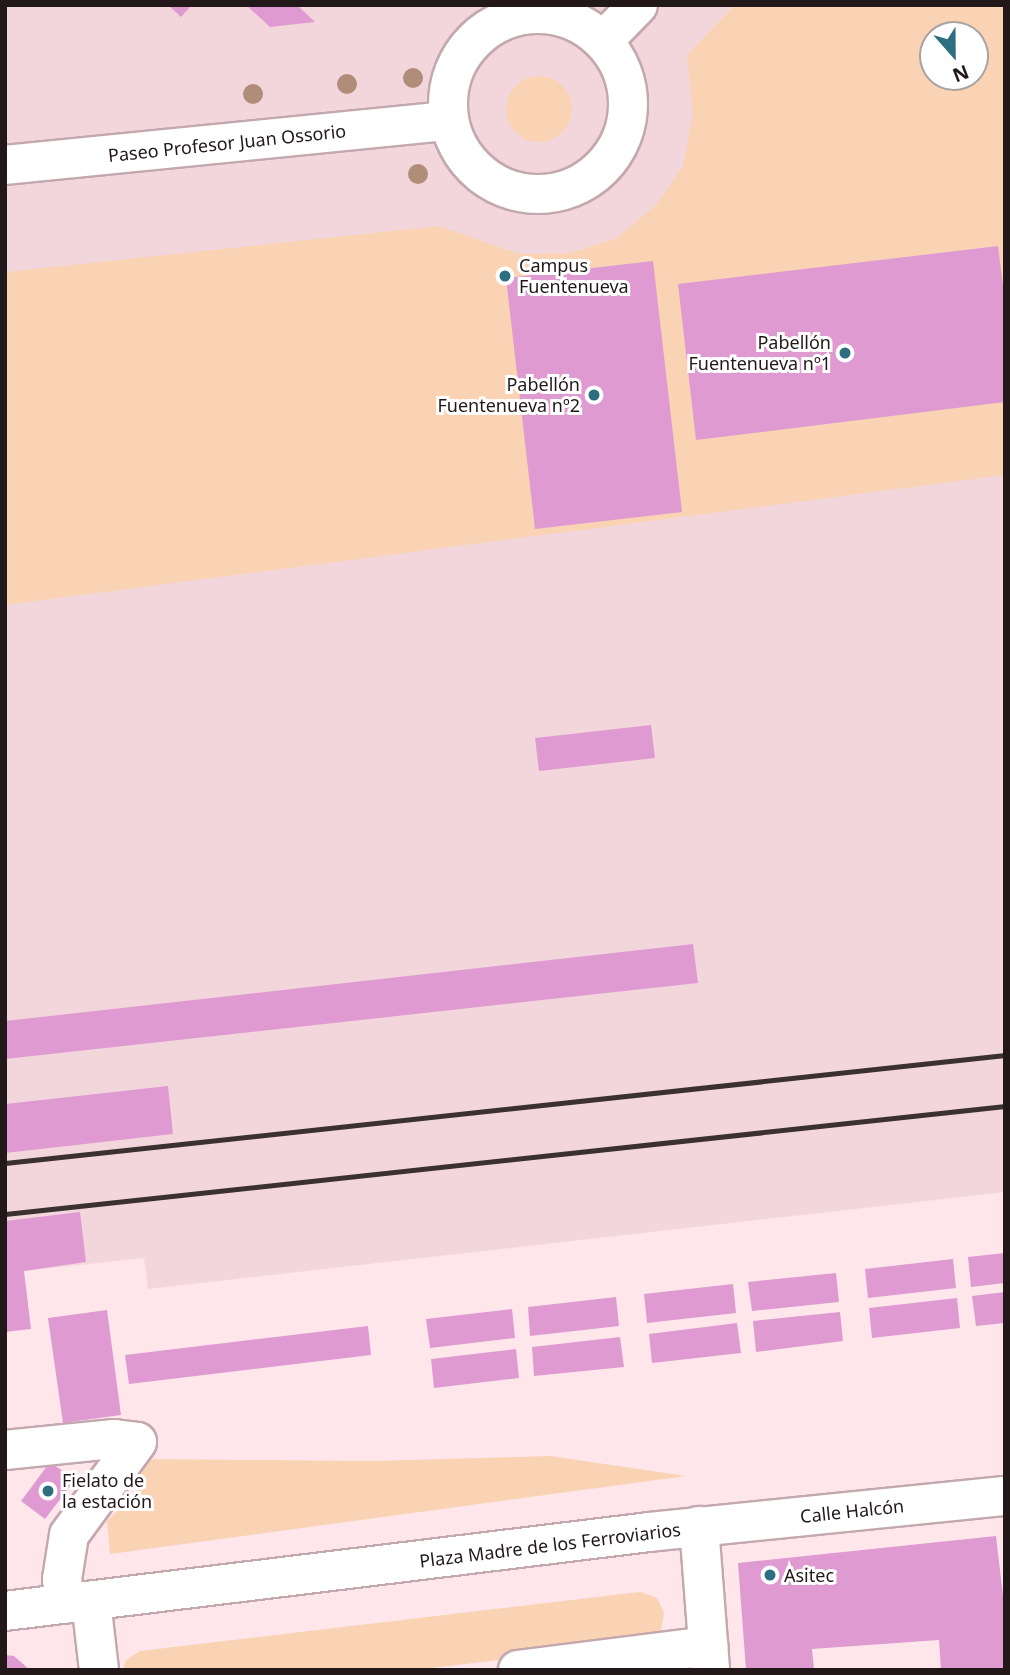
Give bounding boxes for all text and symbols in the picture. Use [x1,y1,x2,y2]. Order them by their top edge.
north arrow [919,21,989,91]
text: N [949,59,973,89]
street label: Paseo Profesor Juan Ossorio [107,120,347,166]
place label: Campus Fuentenueva [519,255,629,298]
marker: Campus Fuentenueva [497,268,513,284]
place label: Pabellón Fuentenueva nº1 [688,332,831,374]
marker: Pabellón Fuentenueva nº1 [837,345,853,361]
place label: Pabellón Fuentenueva nº2 [437,374,580,416]
marker: Pabellón Fuentenueva nº2 [586,387,602,403]
place label: Fielato de la estación [62,1470,152,1512]
marker: Fielato de la estación [40,1483,56,1499]
street label: Calle Halcón [799,1495,905,1527]
street label: Plaza Madre de los Ferroviarios [418,1518,682,1572]
place label: Asitec [784,1564,834,1586]
marker: Asitec [762,1567,778,1583]

